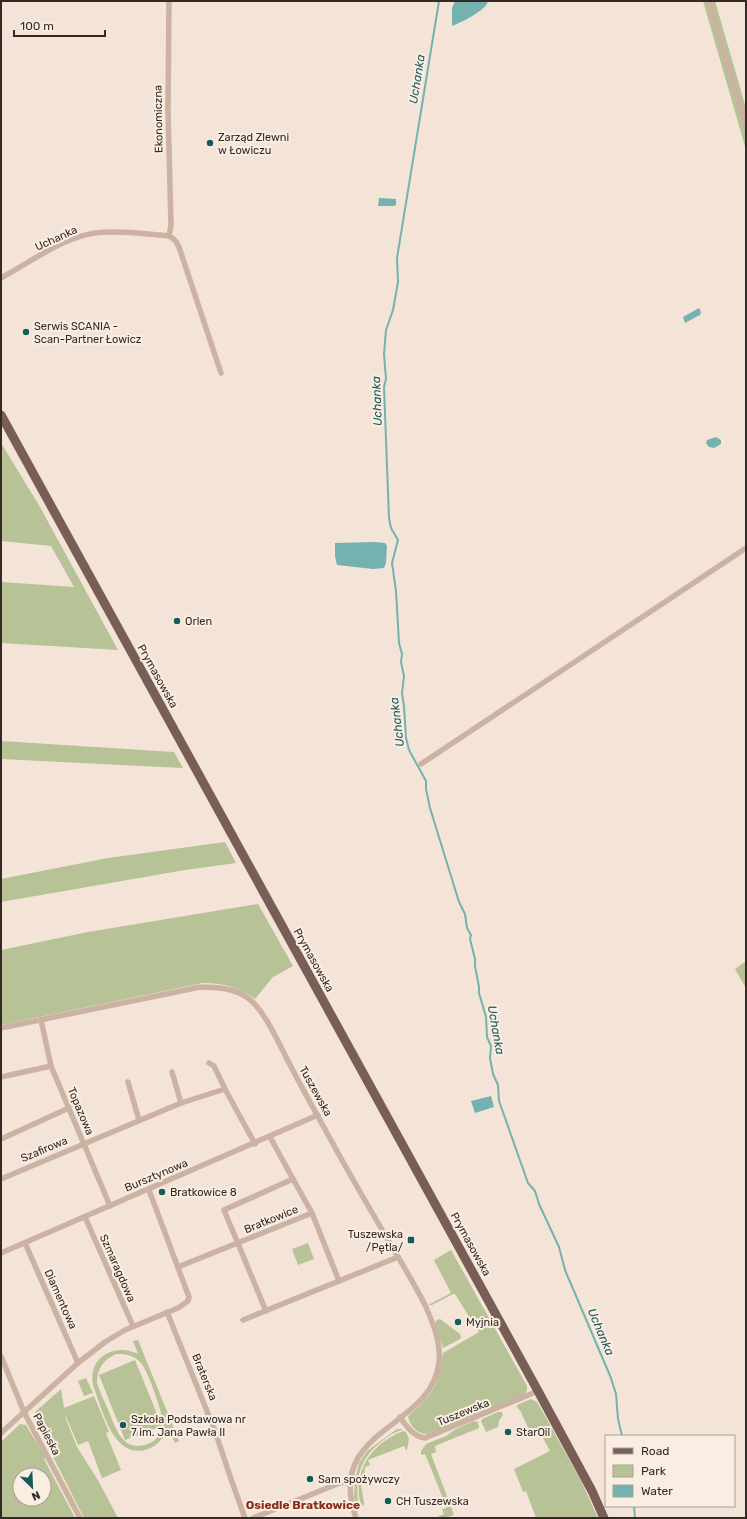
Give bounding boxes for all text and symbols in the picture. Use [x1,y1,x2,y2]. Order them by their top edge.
scale bar [14,12,105,38]
text: 100 m [20,19,54,33]
water label: Uchanka [406,53,428,105]
street label: Ekonomiczna [151,85,166,153]
place label: Zarząd Zlewni w Łowiczu [218,131,289,157]
marker: Zarząd Zlewni w Łowiczu [205,138,215,148]
street label: Uchanka [33,223,79,254]
place label: Serwis SCANIA - Scan-Partner Łowicz [34,320,142,346]
marker: Serwis SCANIA - Scan-Partner Łowicz [21,327,31,337]
water label: Uchanka [369,376,385,426]
place label: Orlen [185,615,212,628]
marker: Orlen [172,616,182,626]
street label: Prymasowska [135,642,180,710]
water label: Uchanka [387,696,407,748]
street label: Prymasowska [291,926,336,994]
water label: Uchanka [485,1004,507,1056]
street label: Tuszewska [296,1064,335,1119]
street label: Topazowa [65,1085,96,1137]
street label: Szafirowa [19,1134,70,1165]
street label: Bursztynowa [123,1156,190,1195]
place label: Bratkowice 8 [170,1186,237,1199]
marker: Bratkowice 8 [157,1187,167,1197]
street label: Bratkowice [242,1203,300,1236]
street label: Prymasowska [448,1210,493,1278]
place label: Tuszewska /Pętla/ [348,1228,404,1254]
street label: Szmaragdowa [97,1232,138,1304]
marker: Tuszewska /Pętla/ [406,1235,416,1245]
street label: Diamentowa [42,1267,80,1331]
water label: Uchanka [585,1306,617,1358]
place label: Myjnia [466,1316,499,1329]
marker: Myjnia [453,1317,463,1327]
street label: Braterska [189,1352,220,1402]
street label: Tuszewska [435,1396,491,1429]
street label: Papieska [30,1411,63,1457]
place label: Szkoła Podstawowa nr 7 im. Jana Pawła II [131,1413,247,1439]
marker: Szkoła Podstawowa nr 7 im. Jana Pawła II [118,1420,128,1430]
place label: StarOil [516,1426,550,1439]
marker: StarOil [503,1427,513,1437]
legend [605,1435,735,1507]
text: Road [641,1444,669,1458]
text: Park [641,1464,667,1478]
north arrow [12,1467,52,1507]
place label: Sam spożywczy [318,1473,400,1486]
marker: Sam spożywczy [305,1474,315,1484]
text: Water [641,1484,673,1498]
text: N [30,1488,42,1503]
place label: CH Tuszewska [396,1495,469,1508]
marker: CH Tuszewska [383,1496,393,1506]
district label: Osiedle Bratkowice [246,1498,360,1512]

